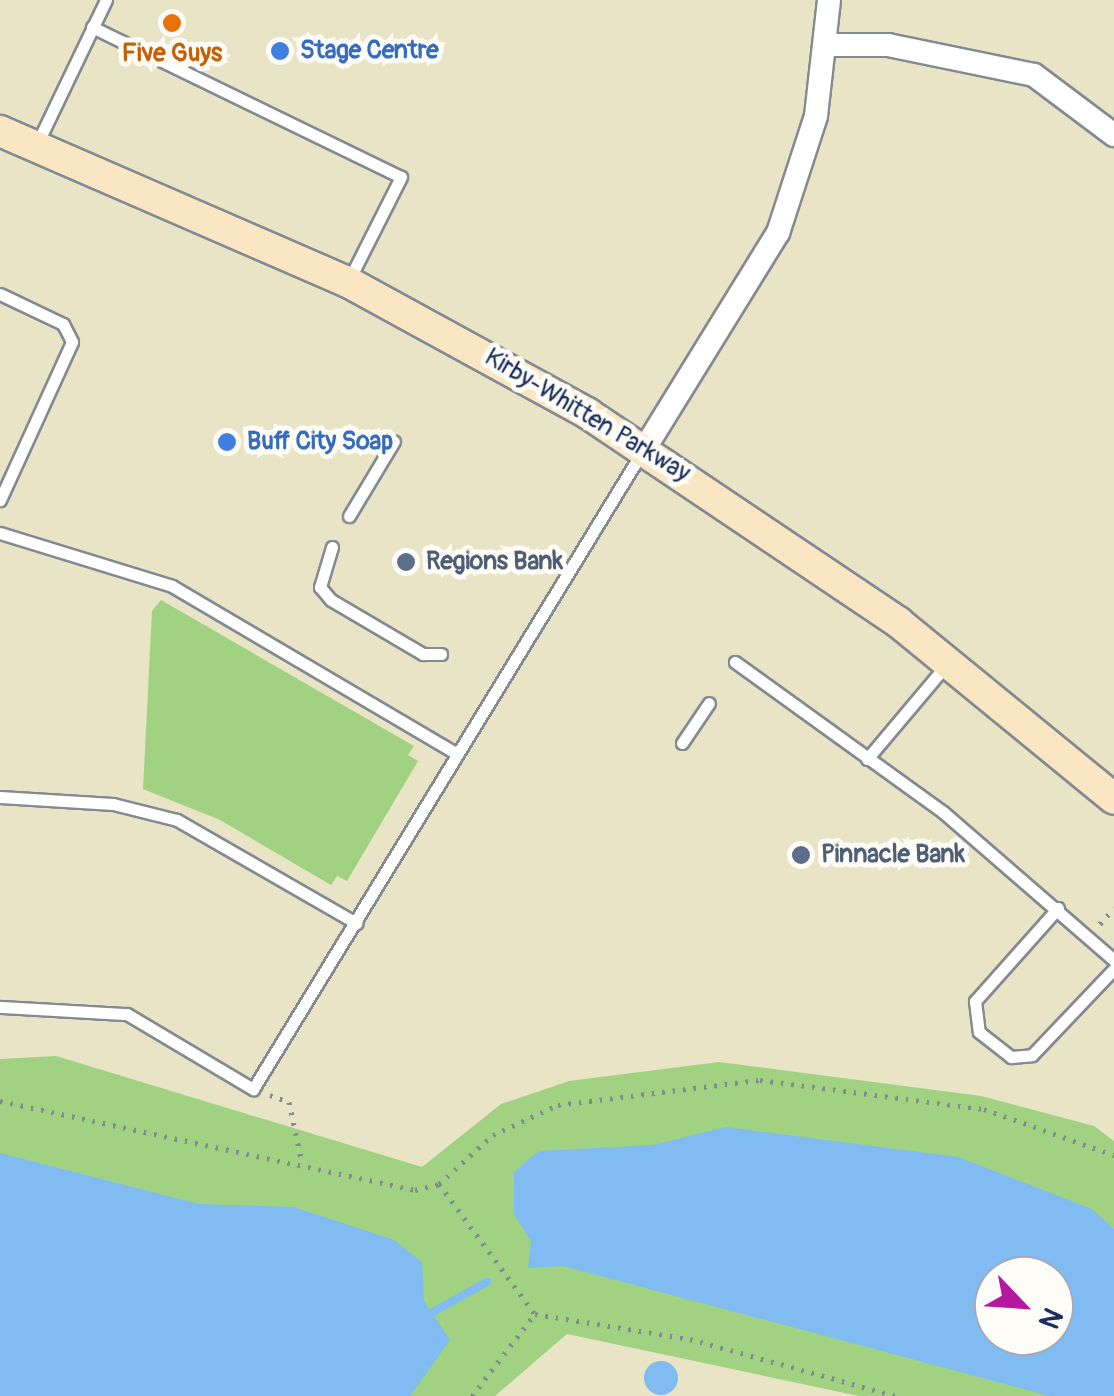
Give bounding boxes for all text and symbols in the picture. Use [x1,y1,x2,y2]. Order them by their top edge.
marker: Five Guys [161,12,183,34]
place label: Stage Centre [300,36,439,66]
place label: Five Guys [122,39,222,69]
marker: Stage Centre [269,40,291,62]
street label: Kirby-Whitten Parkway [479,343,695,489]
place label: Buff City Soap [247,427,393,457]
marker: Buff City Soap [216,431,238,453]
place label: Regions Bank [426,547,563,577]
marker: Regions Bank [395,551,417,573]
place label: Pinnacle Bank [821,840,965,870]
marker: Pinnacle Bank [790,844,812,866]
north arrow [974,1256,1074,1356]
text: N [1030,1302,1070,1334]

